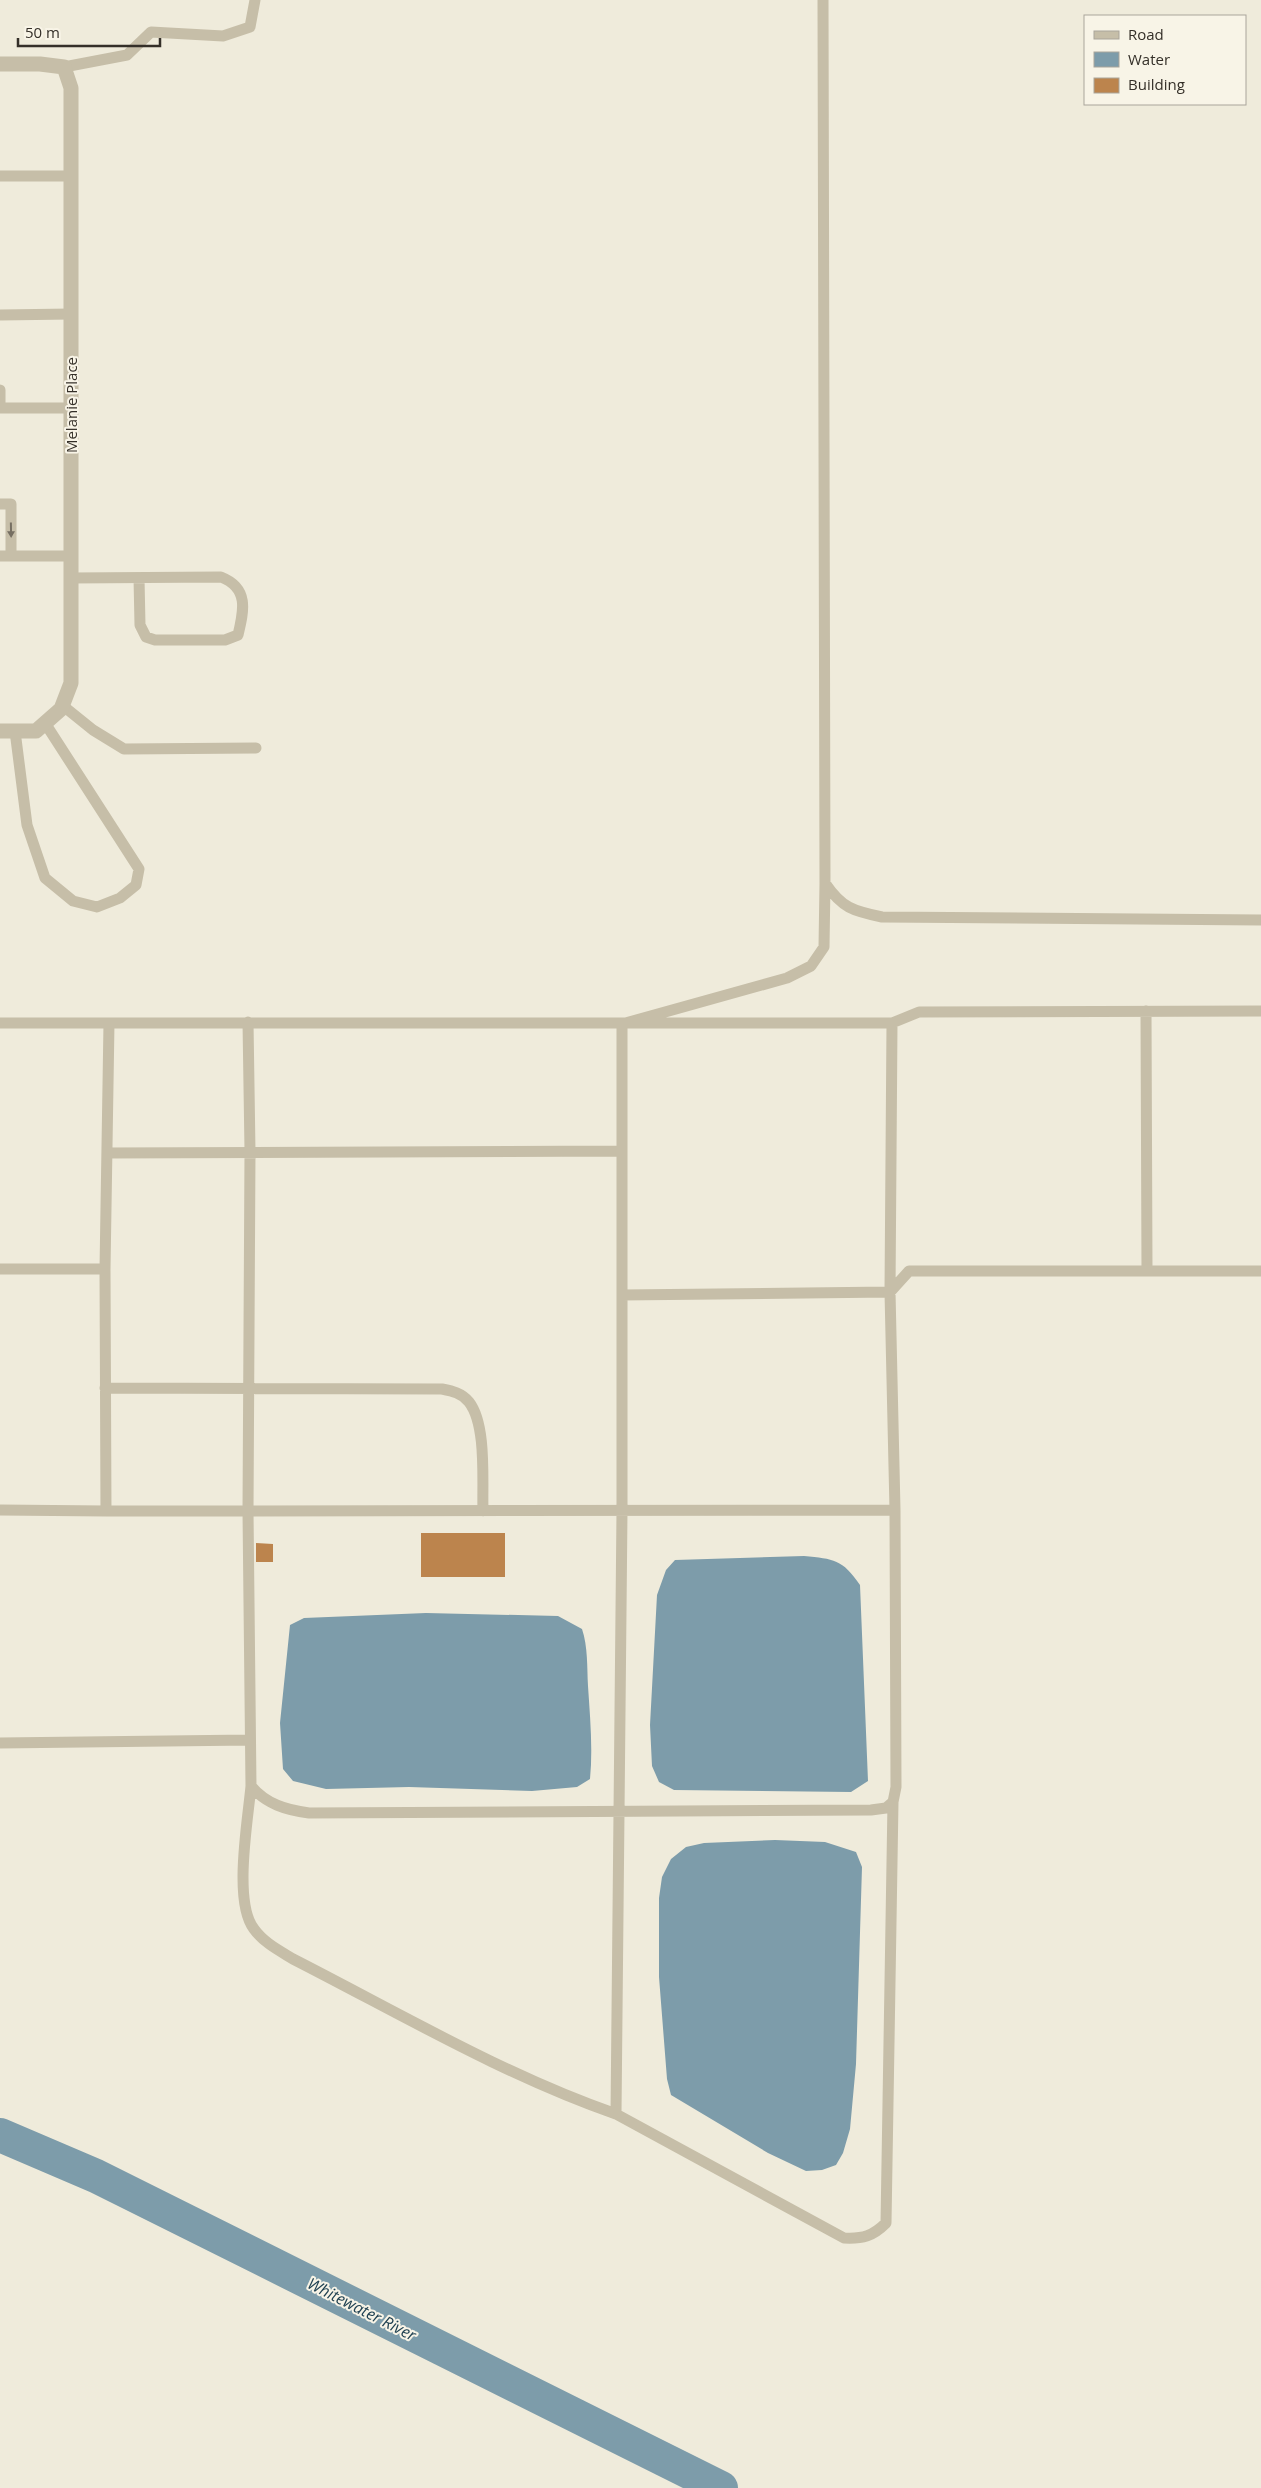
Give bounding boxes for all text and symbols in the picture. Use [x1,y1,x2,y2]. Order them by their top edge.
scale bar [18,15,160,47]
legend [1084,15,1246,105]
text: 50 m [25,22,60,42]
text: Road [1128,24,1164,44]
text: Water [1128,49,1170,69]
text: Building [1128,74,1185,94]
street label: Melanie Place [61,357,81,453]
one-way arrow [7,522,15,538]
water label: Whitewater River [304,2272,421,2346]

